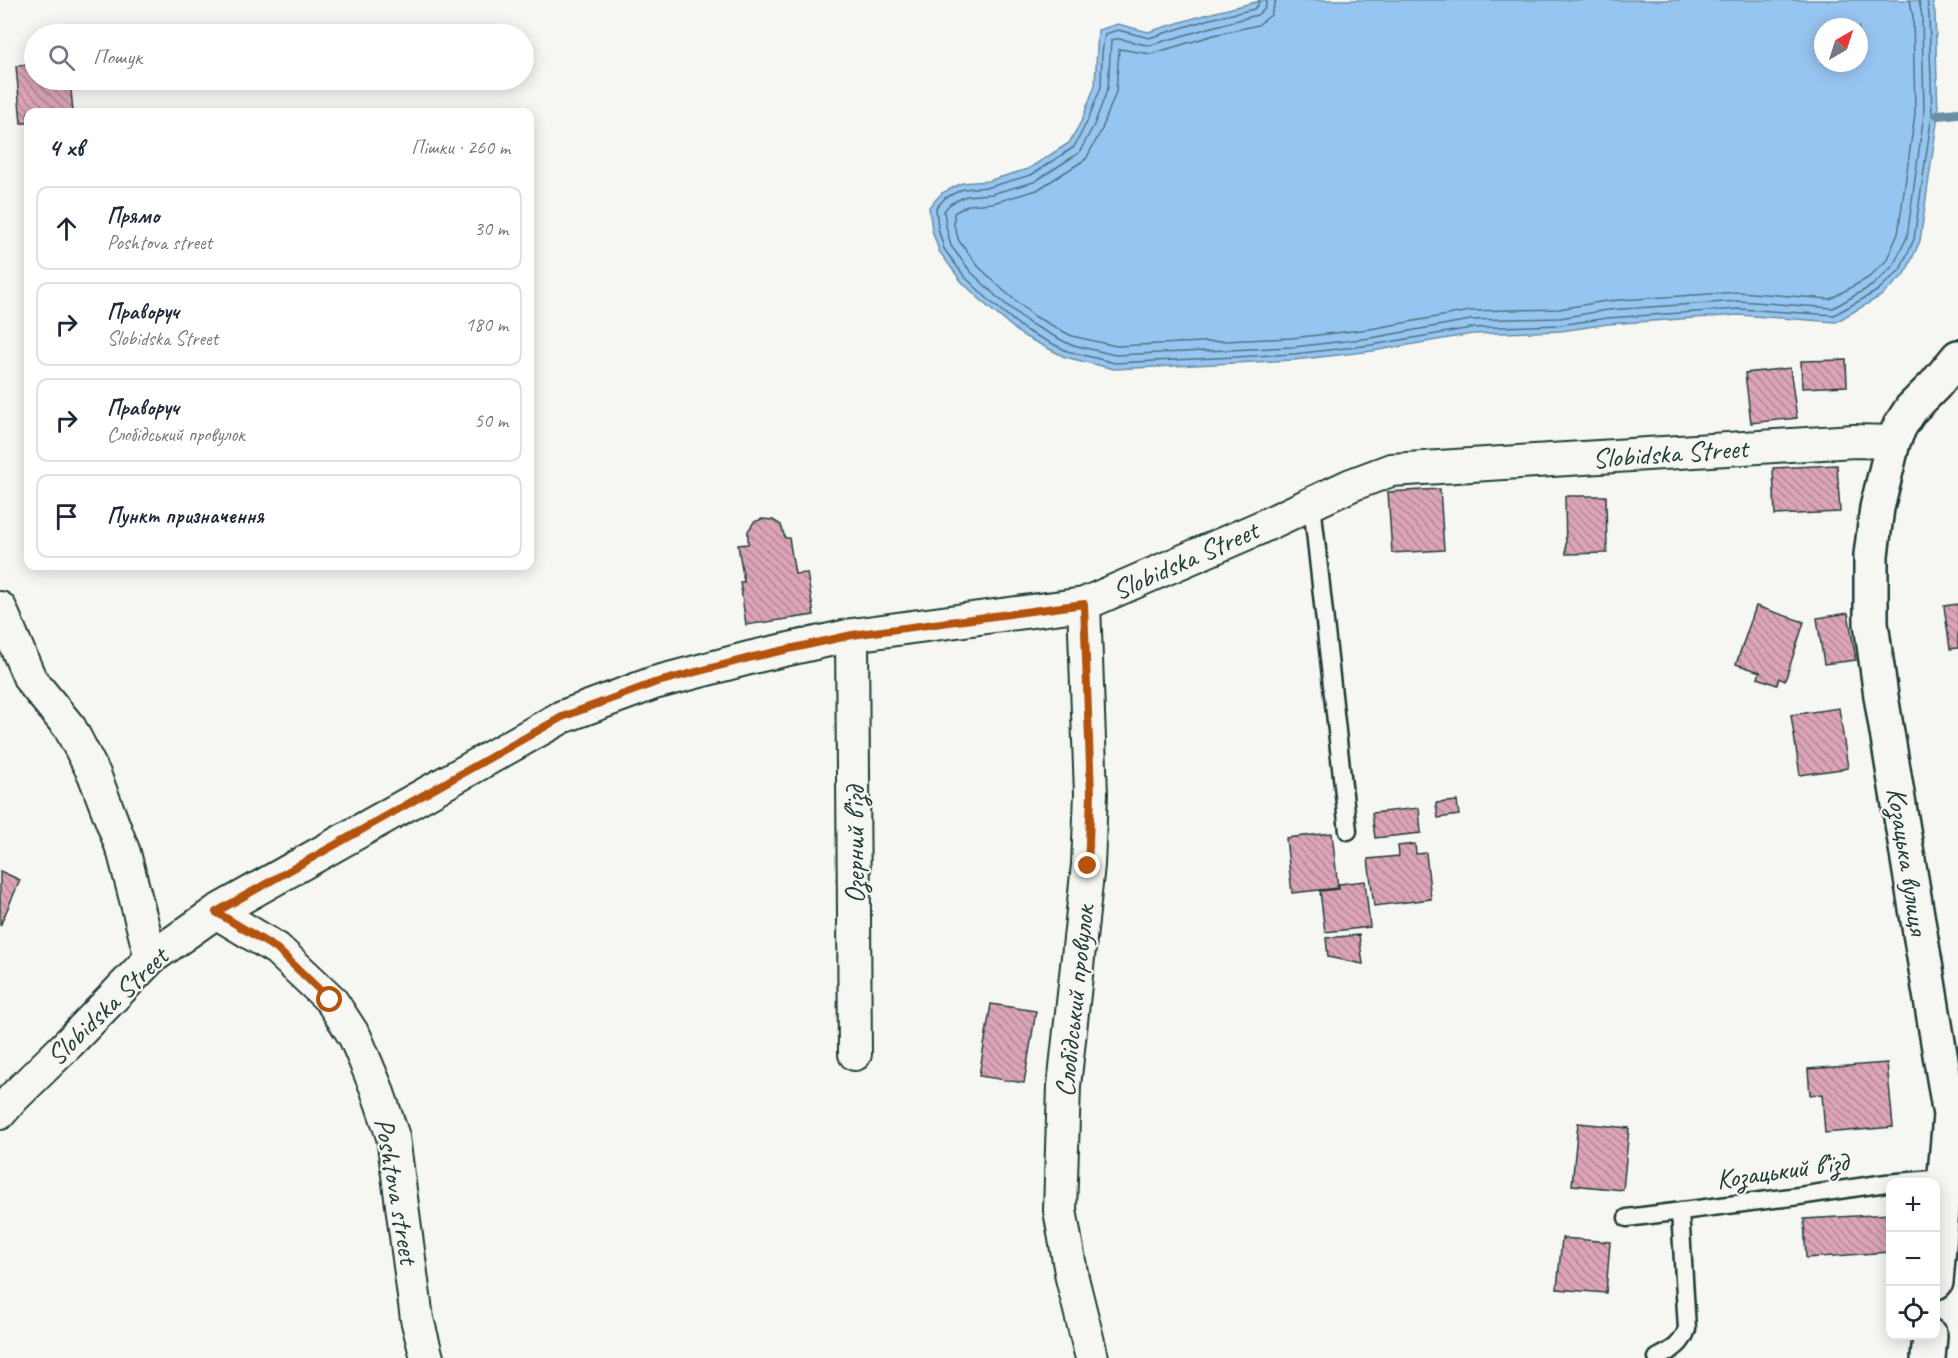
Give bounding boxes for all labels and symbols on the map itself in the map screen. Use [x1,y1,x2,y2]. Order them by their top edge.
north arrow [1814,18,1868,72]
street label: Slobidska Street [1591,430,1752,476]
street label: Slobidska Street [1107,511,1266,608]
street label: Озерний в’їзд [837,783,873,904]
street label: Козацька вулиця [1878,785,1937,940]
route end [1074,852,1100,878]
street label: Слобідський провулок [1047,901,1102,1099]
street label: Slobidska Street [39,937,177,1073]
route start [316,986,342,1012]
street label: Poshtova street [367,1115,428,1269]
street label: Козацький в’їзд [1714,1143,1853,1198]

